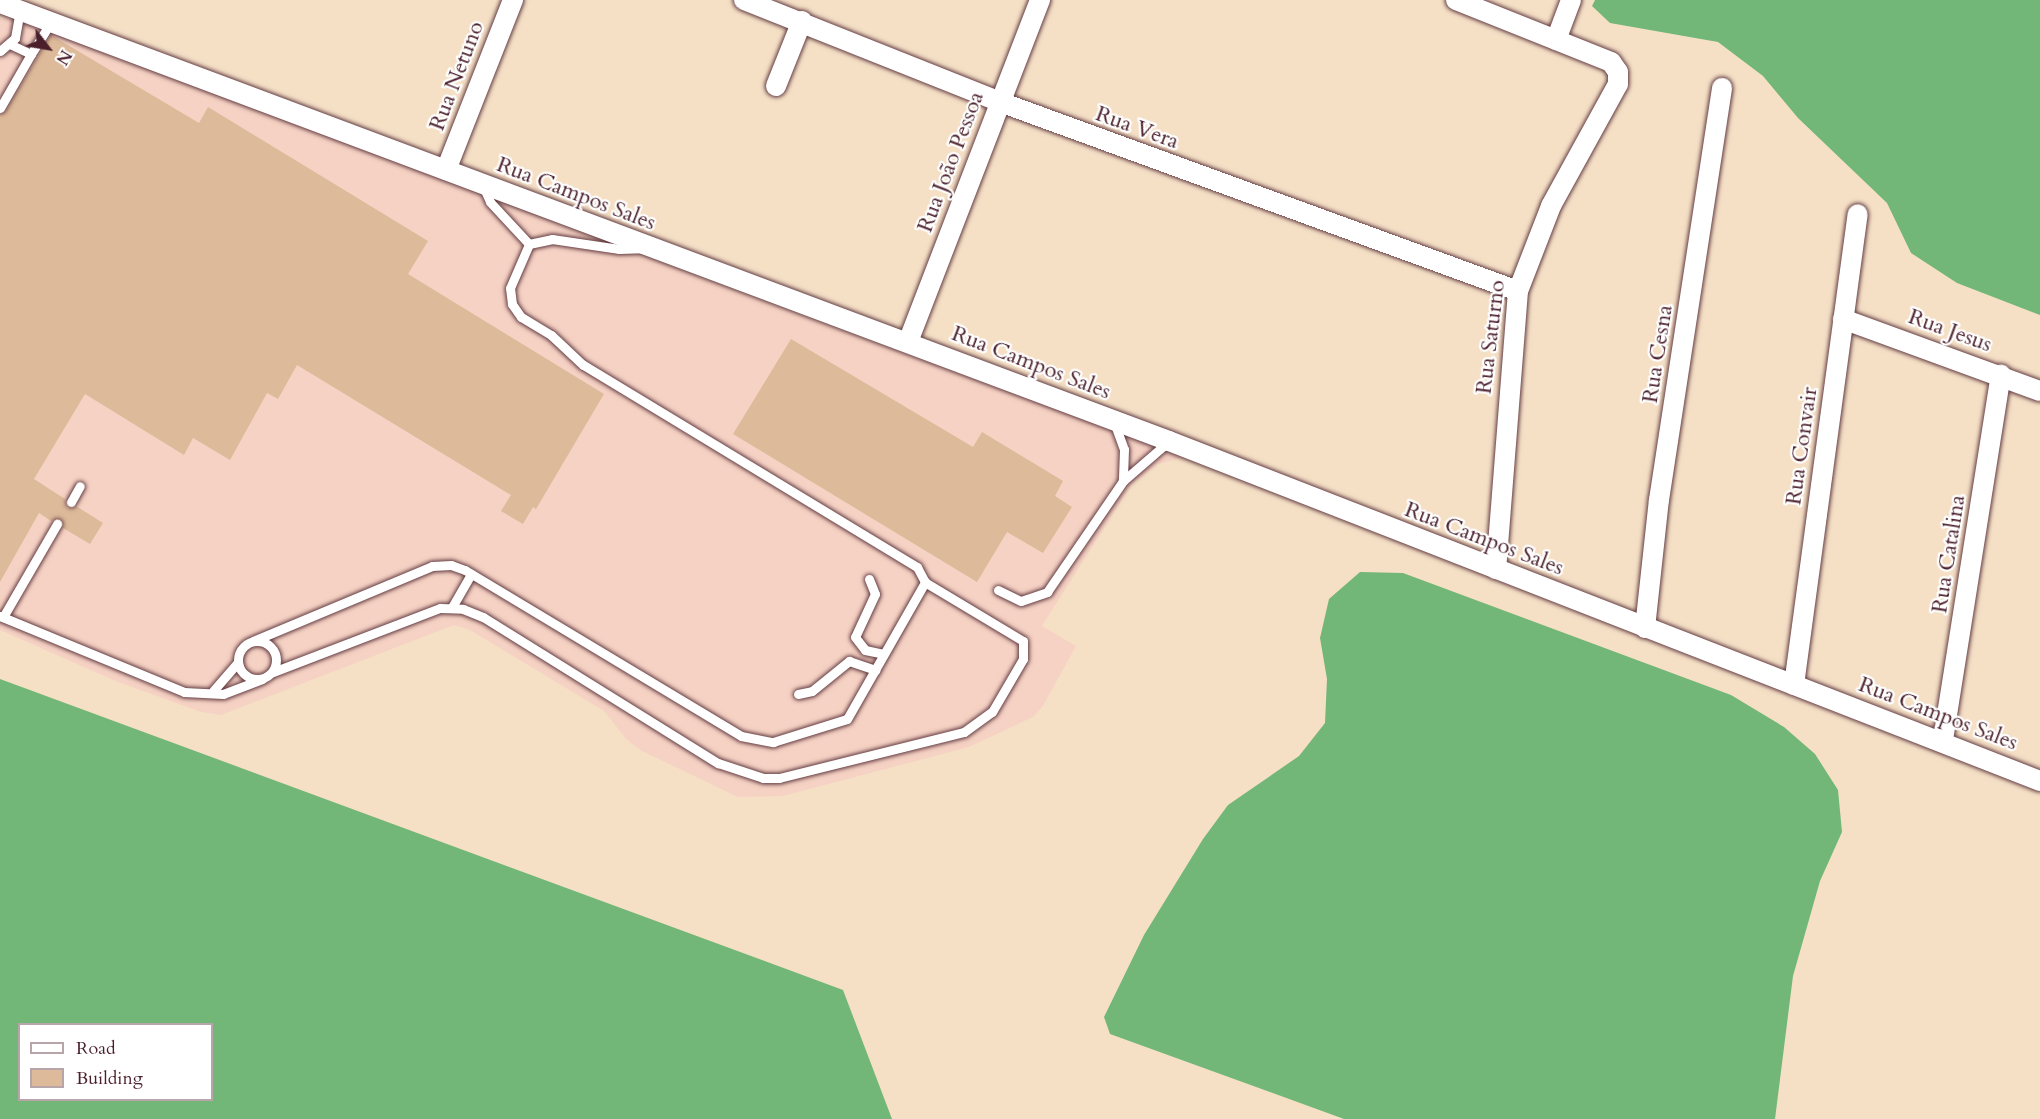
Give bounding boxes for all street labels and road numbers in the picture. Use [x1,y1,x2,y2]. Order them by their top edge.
street label: Rua Netuno [424,18,490,134]
street label: Rua João Pessoa [912,88,990,236]
street label: Rua Vera [1092,101,1182,155]
street label: Rua Campos Sales [493,152,659,236]
street label: Rua Saturno [1471,278,1511,396]
street label: Rua Cesna [1637,303,1679,405]
street label: Rua Jesus [1905,304,1995,358]
street label: Rua Campos Sales [948,321,1114,405]
street label: Rua Convair [1781,385,1823,507]
street label: Rua Catalina [1927,493,1971,615]
street label: Rua Campos Sales [1401,497,1567,581]
street label: Rua Campos Sales [1855,672,2021,756]

